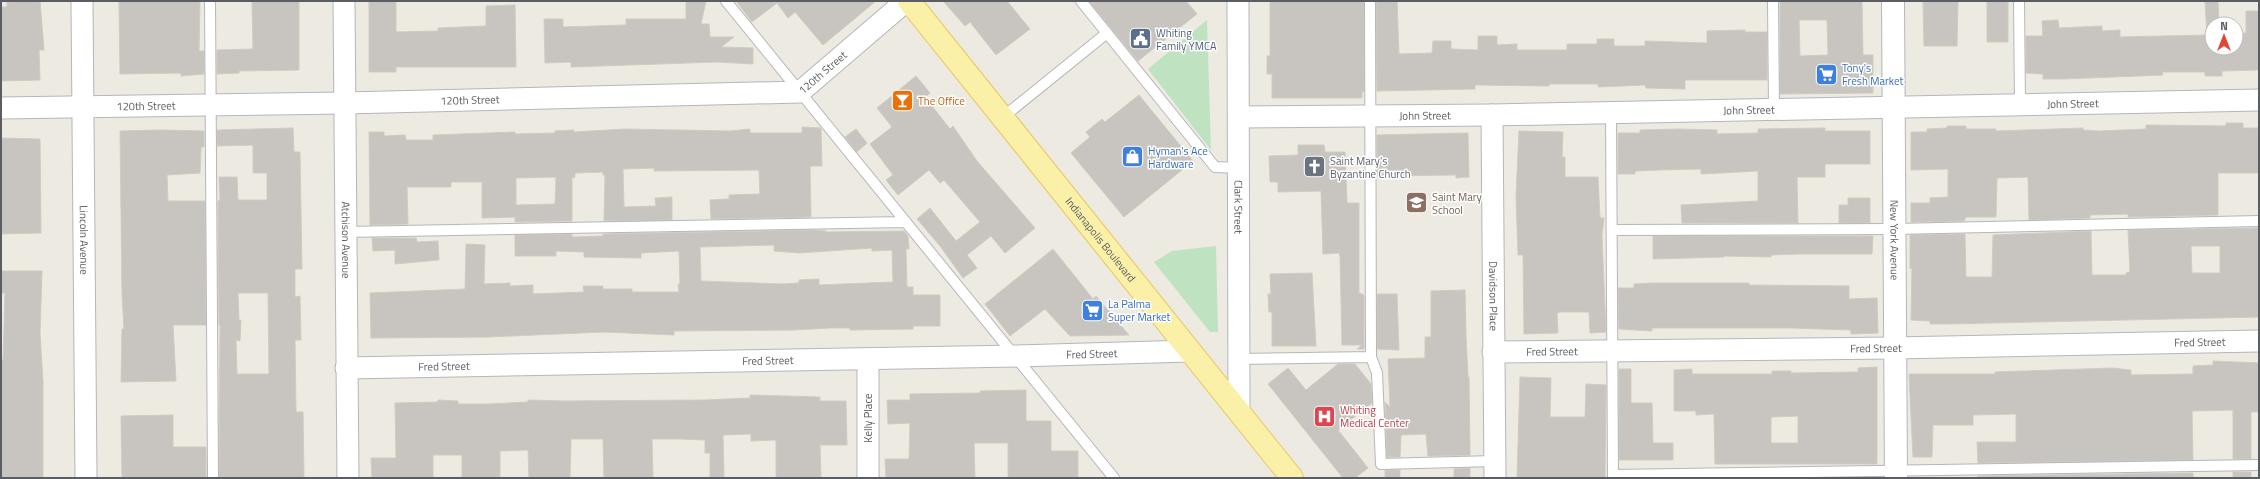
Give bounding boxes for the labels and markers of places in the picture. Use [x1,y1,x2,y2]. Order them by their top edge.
place label: Whiting Family YMCA [1156,25,1217,54]
public building icon: Whiting Family YMCA [1128,26,1154,52]
place label: Tony's Fresh Market [1842,60,1903,89]
supermarket icon: Tony's Fresh Market [1813,61,1839,87]
bar icon: The Office [890,88,916,114]
place label: The Office [918,93,965,109]
place label: Hyman's Ace Hardware [1148,143,1208,172]
shop icon: Hyman's Ace Hardware [1119,144,1145,170]
place label: Saint Mary's Byzantine Church [1330,153,1411,182]
church icon: Saint Mary's Byzantine Church [1302,154,1328,180]
place label: Saint Mary School [1432,189,1483,218]
school or university icon: Saint Mary School [1404,190,1430,216]
place label: La Palma Super Market [1108,296,1171,325]
supermarket icon: La Palma Super Market [1080,297,1106,323]
place label: Whiting Medical Center [1340,402,1409,431]
hospital icon: Whiting Medical Center [1311,403,1337,429]

